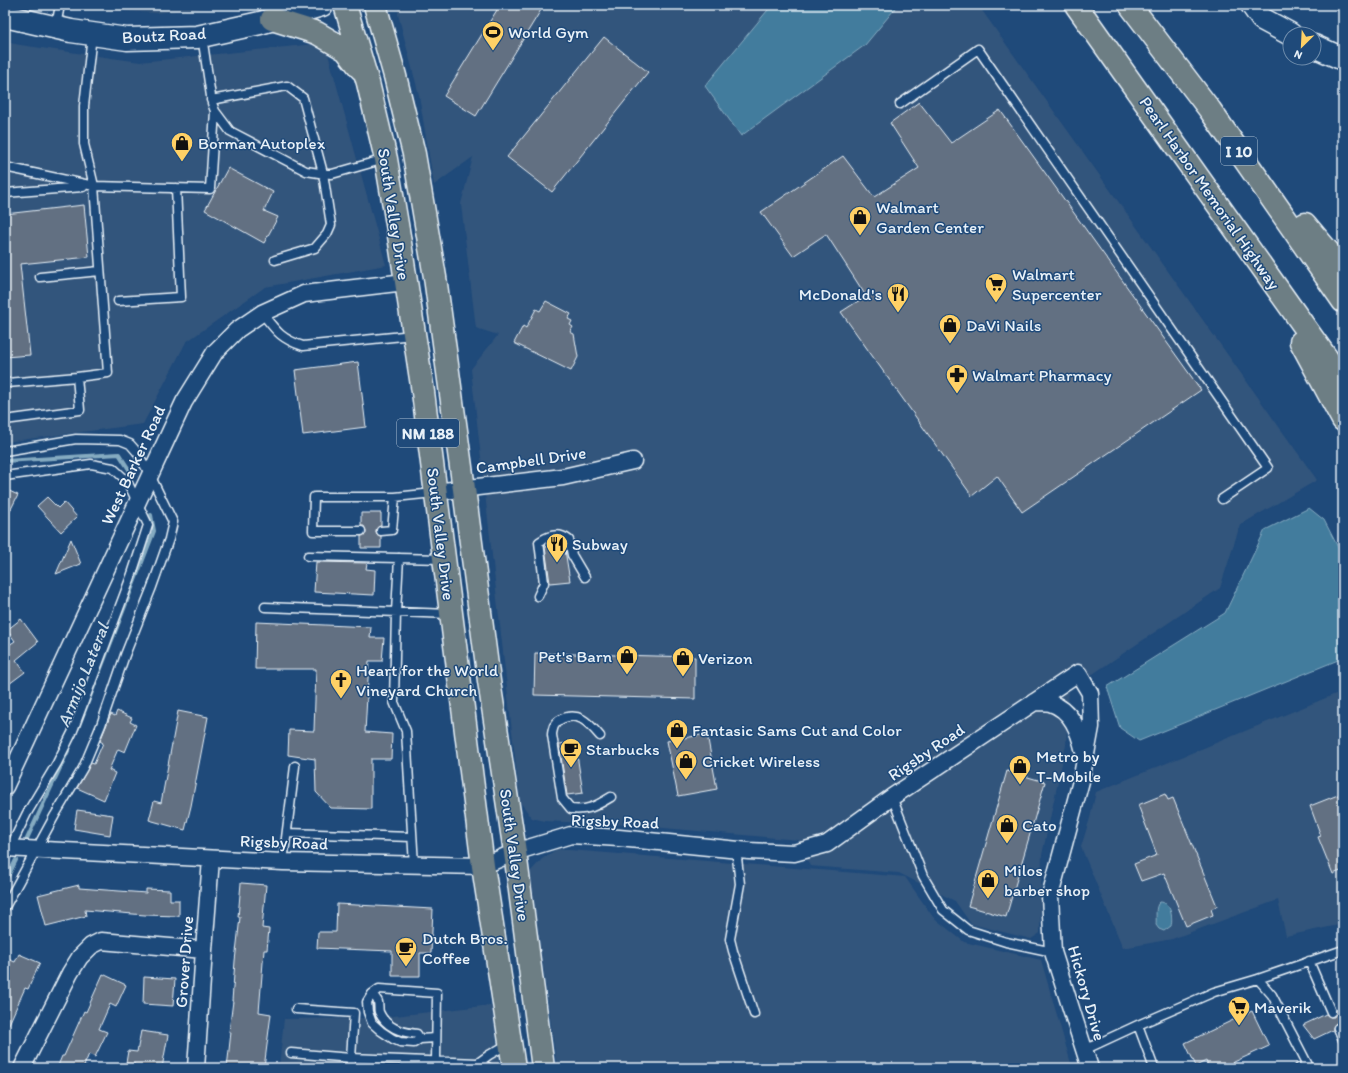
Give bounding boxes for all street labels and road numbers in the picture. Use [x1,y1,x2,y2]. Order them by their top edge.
street label: Boutz Road [121,23,207,47]
street label: Pearl Harbor Memorial Highway [1136,93,1284,293]
road number: I 10 [1221,137,1257,165]
street label: South Valley Drive [374,147,414,281]
street label: West Barker Road [97,401,170,528]
road number: NM 188 [397,419,459,447]
street label: Campbell Drive [475,442,587,478]
street label: South Valley Drive [423,467,459,601]
street label: Rigsby Road [884,719,968,785]
street label: South Valley Drive [496,788,534,922]
street label: Rigsby Road [571,809,659,833]
street label: Rigsby Road [240,830,328,854]
street label: Grover Drive [171,915,197,1009]
street label: Hickory Drive [1064,943,1110,1043]

